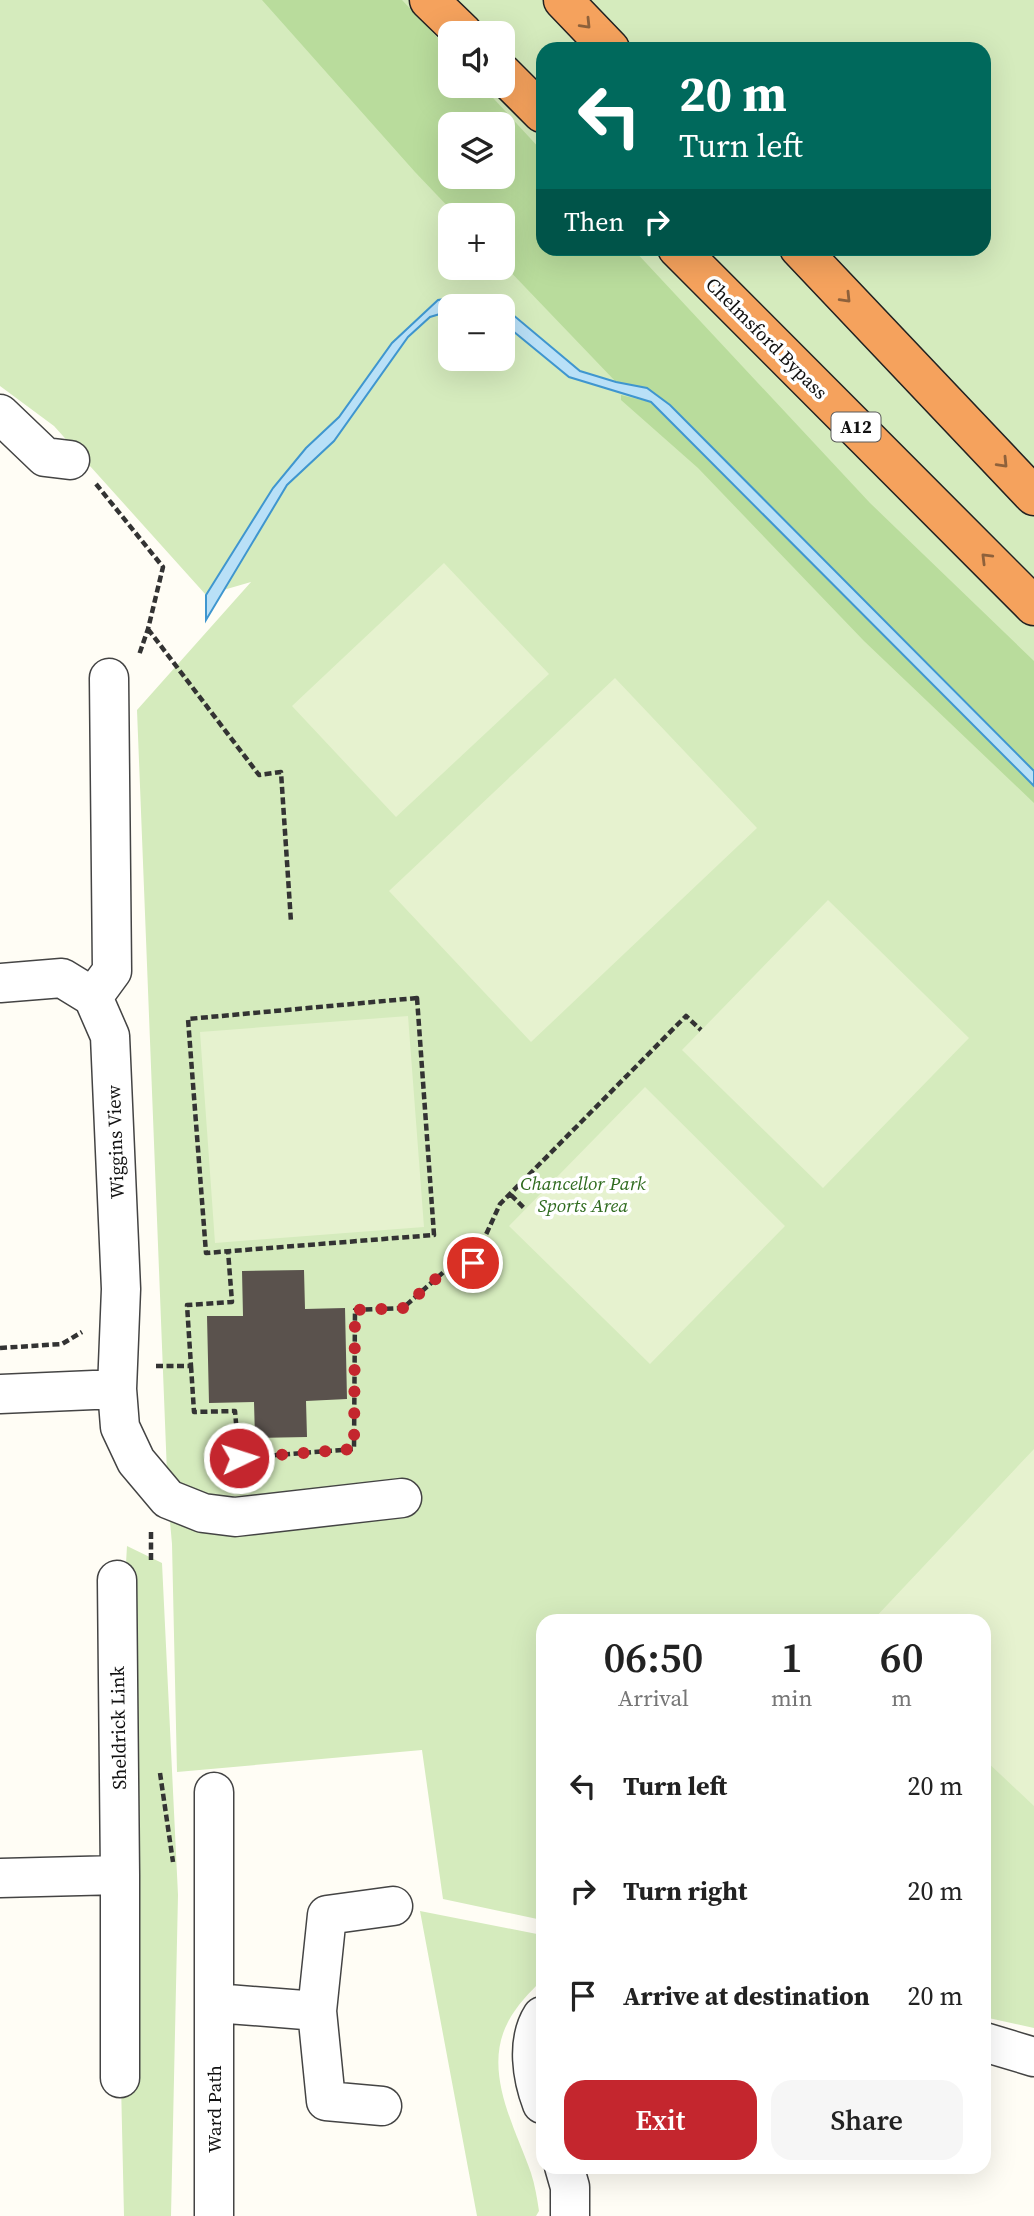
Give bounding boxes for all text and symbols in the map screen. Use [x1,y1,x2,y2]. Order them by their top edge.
one-way arrow [578,16,591,29]
map controls [438,21,515,371]
button: sound [438,21,515,98]
text: 20 m [679,60,787,127]
icon: left [564,70,655,161]
button: layers [438,112,515,189]
text: Turn left [679,124,803,168]
button: + [438,203,515,280]
icon: right [638,203,676,241]
text: Then [564,204,624,240]
street label: Chelmsford Bypass [700,271,834,405]
one-way arrow [838,290,850,303]
button: − [438,294,515,371]
road number: A12 [832,412,880,442]
one-way arrow [994,455,1007,468]
one-way arrow [981,553,994,566]
street label: Wiggins View [100,1084,130,1200]
park label: Chancellor Park Sports Area [520,1170,646,1218]
pin [443,1233,503,1293]
icon: arrive [454,1244,492,1282]
position arrow [202,1421,276,1495]
text: 06:50 [603,1628,703,1686]
text: 1 [781,1628,803,1686]
text: 60 [880,1628,924,1686]
street label: Sheldrick Link [104,1665,132,1790]
text: Arrival [618,1682,689,1714]
text: min [771,1682,812,1714]
text: m [891,1682,912,1714]
icon: left [564,1767,602,1805]
text: Turn left [623,1768,727,1804]
text: 20 m [908,1768,963,1804]
icon: right [564,1872,602,1910]
text: Turn right [623,1873,747,1909]
text: 20 m [908,1873,963,1909]
icon: arrive [564,1977,602,2015]
text: Arrive at destination [623,1978,870,2014]
text: 20 m [908,1978,963,2014]
street label: Ward Path [201,2065,227,2153]
button: Exit [564,2080,757,2160]
button: Share [771,2080,963,2160]

